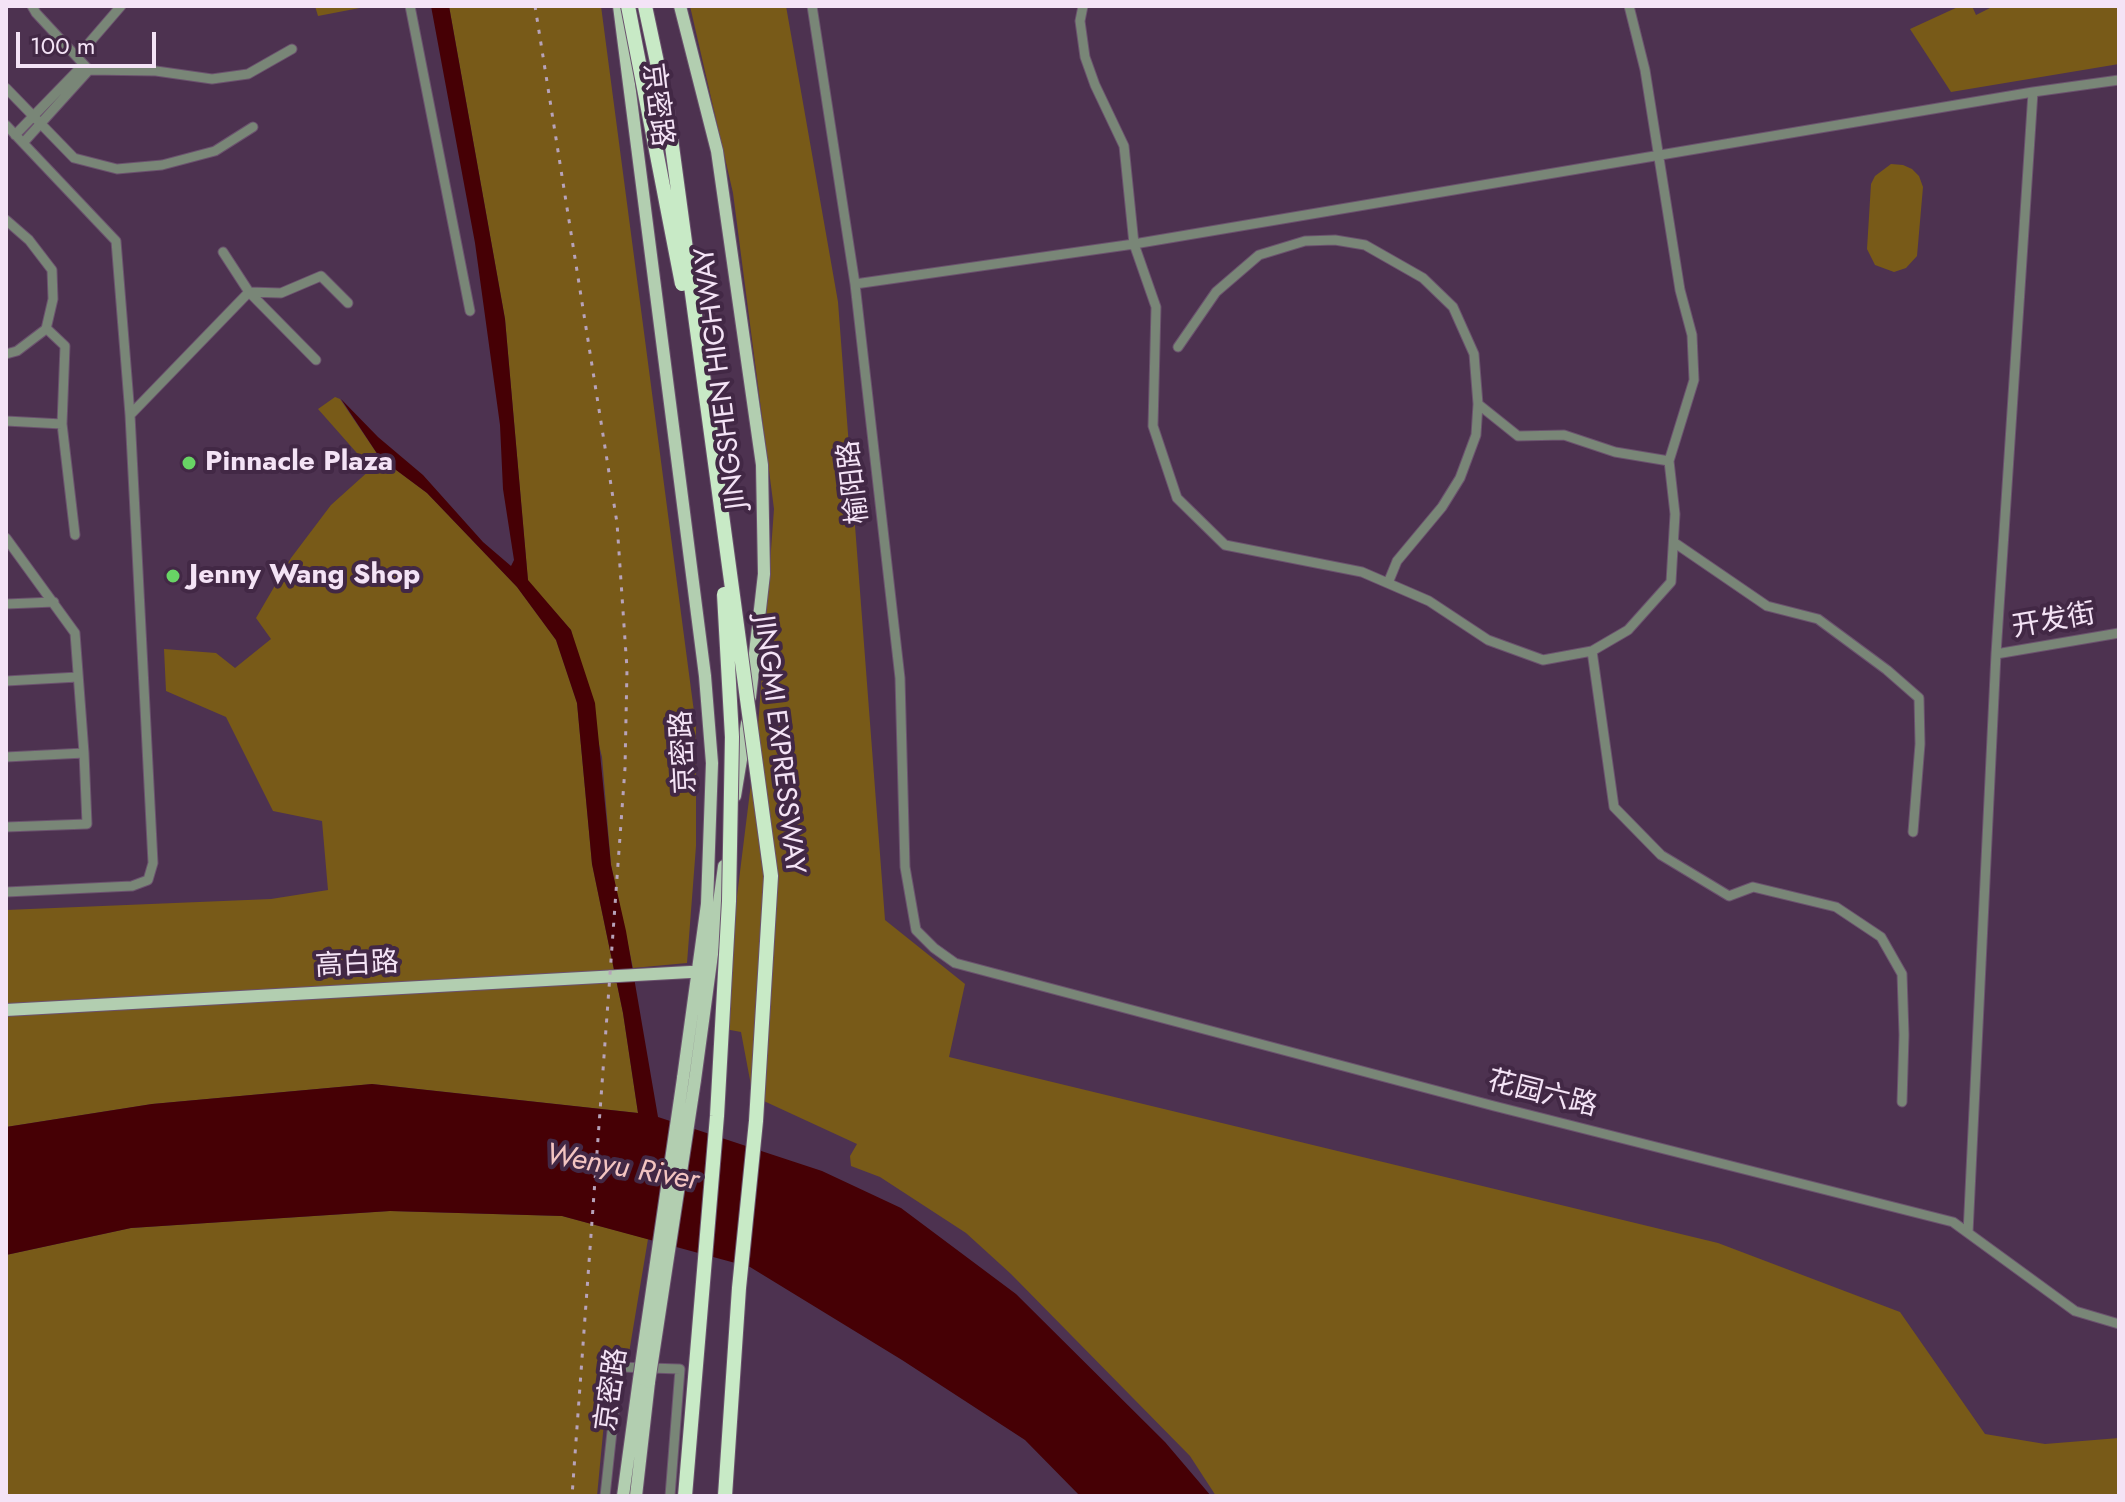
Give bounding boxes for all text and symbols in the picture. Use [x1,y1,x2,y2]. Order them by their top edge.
scale bar [20,16,160,66]
text: 100 m [30,28,96,63]
street label: 京密路 [634,61,678,149]
street label: JINGSHEN HIGHWAY [689,245,755,511]
street label: 榆阳路 [833,438,877,526]
place label: Pinnacle Plaza [205,446,393,480]
marker: Pinnacle Plaza [180,454,198,472]
place label: Jenny Wang Shop [189,559,420,593]
marker: Jenny Wang Shop [164,567,182,585]
street label: 开发街 [2010,598,2098,646]
street label: JINGMI EXPRESSWAY [745,614,811,876]
street label: 京密路 [666,709,704,795]
street label: 高白路 [314,947,400,985]
street label: 花园六路 [1484,1065,1600,1125]
water label: Wenyu River [543,1138,701,1200]
street label: 京密路 [591,1346,635,1434]

